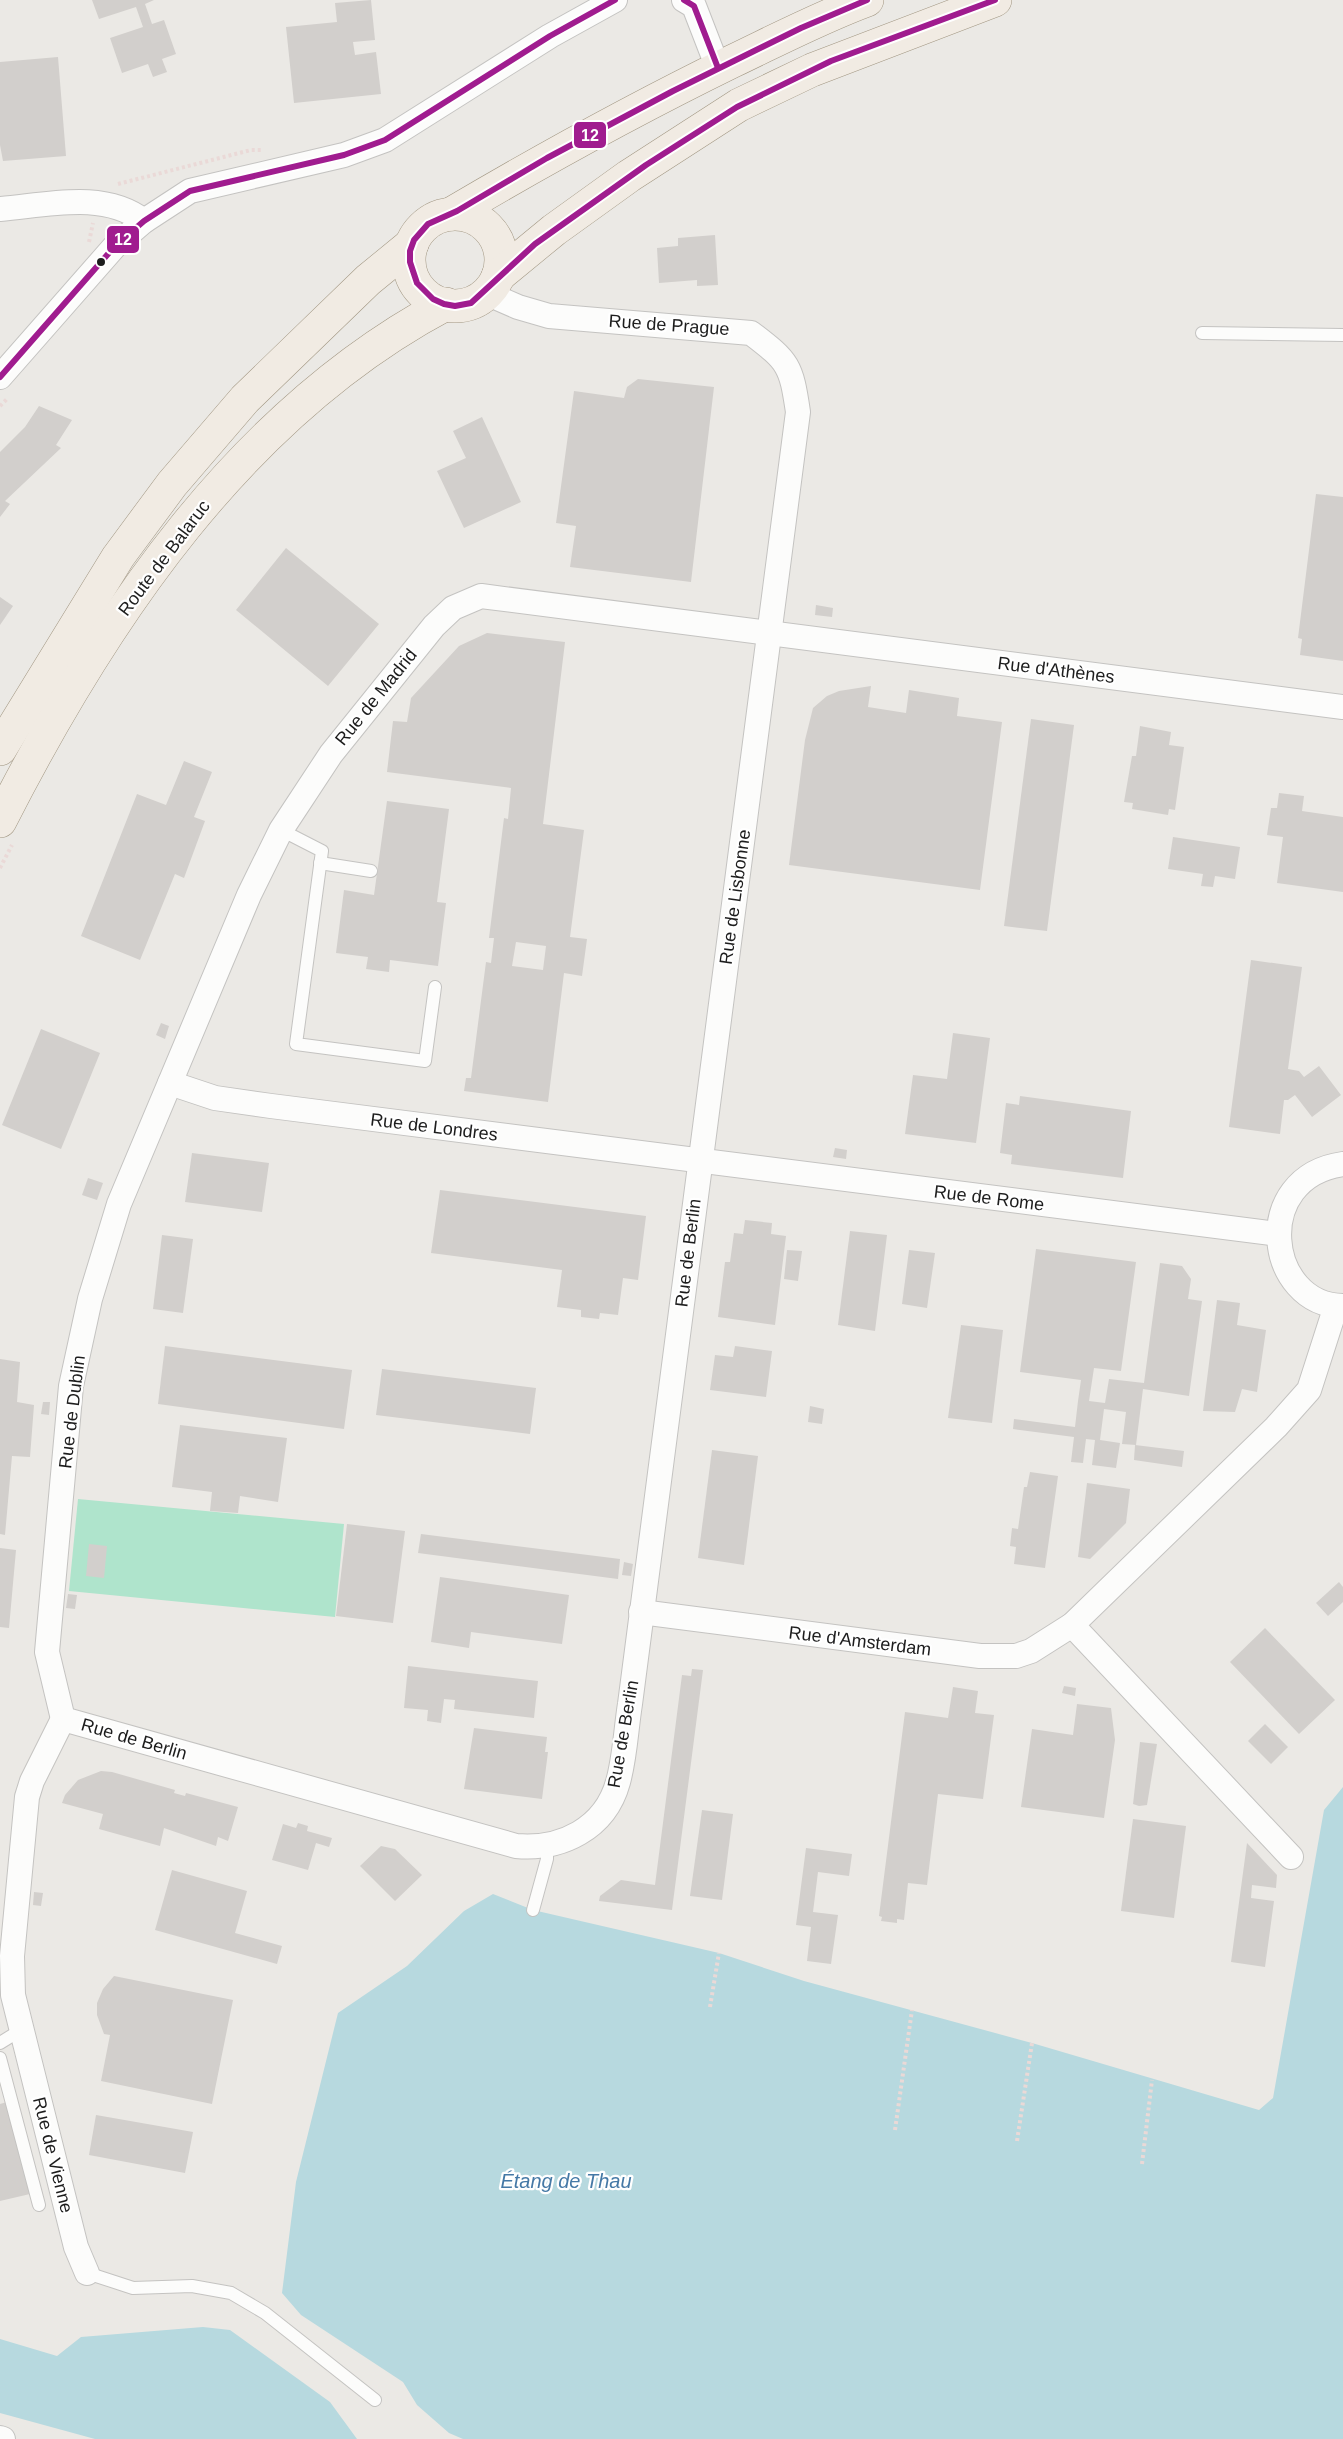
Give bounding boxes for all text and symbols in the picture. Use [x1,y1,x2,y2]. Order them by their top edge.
line badge: 12 [573,121,607,149]
text: 12 [581,127,599,144]
line badge: 12 [106,225,140,254]
text: 12 [114,231,132,248]
unlabelled marker [95,256,107,268]
street label: Rue de Prague [608,311,730,339]
street label: Route de Balaruc [114,496,214,620]
street label: Rue de Madrid [331,645,421,749]
street label: Rue d'Athènes [996,653,1116,687]
street label: Rue de Lisbonne [716,828,754,966]
street label: Rue de Londres [369,1109,499,1145]
street label: Rue de Rome [933,1181,1045,1215]
street label: Rue de Berlin [671,1198,705,1308]
street label: Rue de Dublin [55,1354,89,1470]
street label: Rue d'Amsterdam [788,1622,932,1660]
street label: Rue de Berlin [604,1679,642,1789]
street label: Rue de Berlin [79,1714,189,1764]
street label: Rue de Vienne [29,2095,77,2215]
water label: Étang de Thau [500,2170,632,2192]

